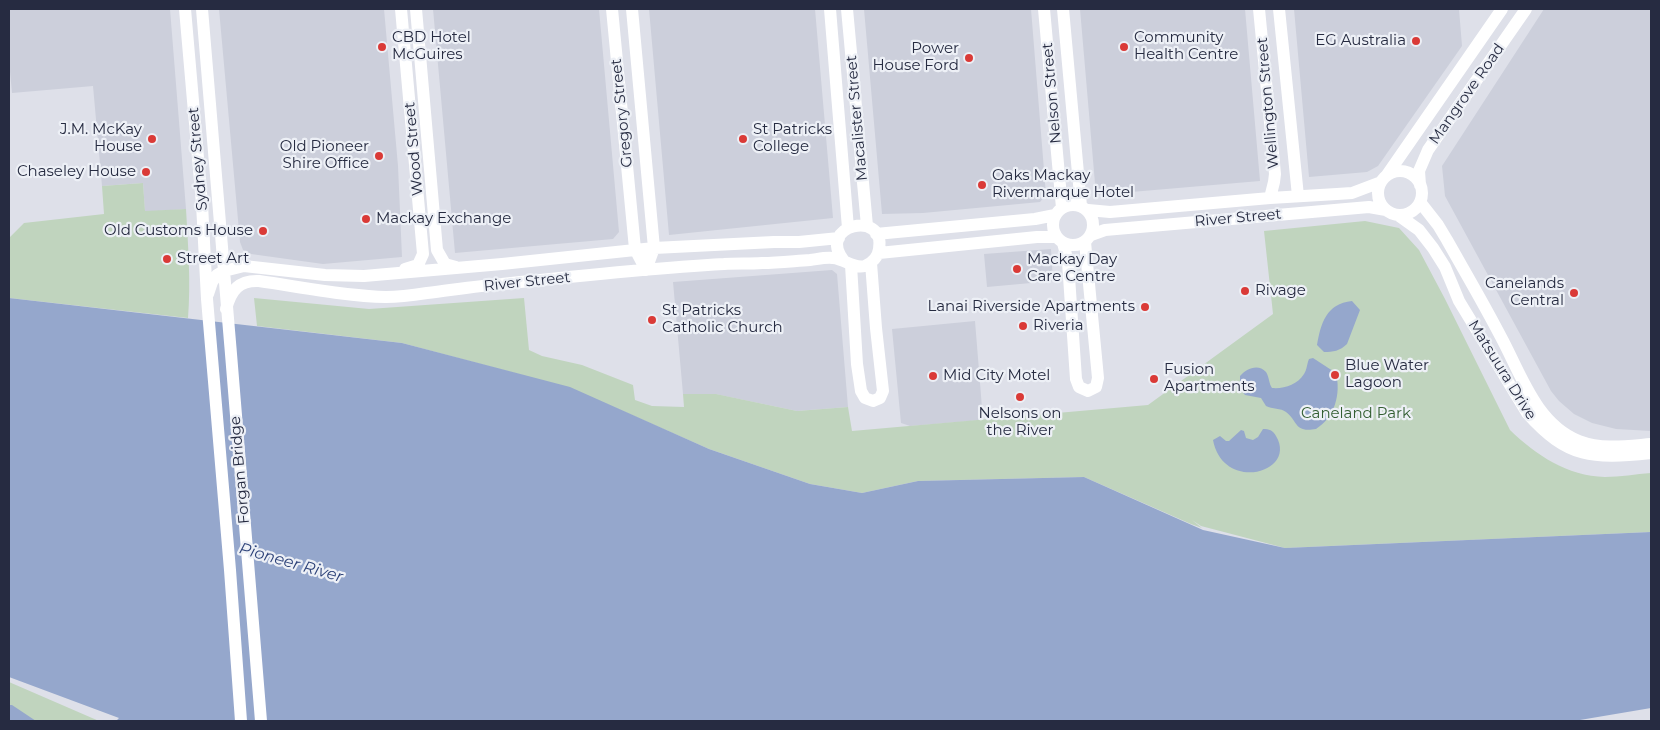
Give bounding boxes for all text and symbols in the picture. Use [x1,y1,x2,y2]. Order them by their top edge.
place label: CBD Hotel McGuires [392,29,471,64]
place label: Community Health Centre [1134,29,1238,64]
place label: EG Australia [1315,32,1406,50]
marker: EG Australia [1410,35,1422,47]
street label: Wellington Street [1253,36,1283,170]
place label: Power House Ford [872,40,959,75]
street label: Mangrove Road [1426,40,1508,148]
marker: CBD Hotel McGuires [376,41,388,53]
marker: Community Health Centre [1118,41,1130,53]
street label: Nelson Street [1039,42,1065,144]
marker: Power House Ford [963,52,975,64]
street label: Macalister Street [843,54,871,182]
street label: Gregory Street [607,58,637,168]
street label: Wood Street [401,101,427,197]
street label: Sydney Street [185,107,211,211]
place label: J.M. McKay House [60,121,142,156]
place label: St Patricks College [753,121,832,156]
marker: J.M. McKay House [146,133,158,145]
marker: St Patricks College [737,133,749,145]
place label: Old Pioneer Shire Office [280,138,369,173]
marker: Old Pioneer Shire Office [373,150,385,162]
place label: Chaseley House [17,163,136,181]
marker: Chaseley House [140,166,152,178]
place label: Oaks Mackay Rivermarque Hotel [992,167,1134,202]
marker: Oaks Mackay Rivermarque Hotel [976,179,988,191]
street label: River Street [1194,205,1282,231]
place label: Mackay Exchange [376,210,511,228]
marker: Mackay Exchange [360,213,372,225]
place label: Old Customs House [104,222,253,240]
marker: Old Customs House [257,225,269,237]
place label: Street Art [177,250,249,268]
place label: Mackay Day Care Centre [1027,251,1117,286]
marker: Street Art [161,253,173,265]
marker: Mackay Day Care Centre [1011,263,1023,275]
street label: River Street [483,268,571,296]
place label: Canelands Central [1485,275,1564,310]
place label: Rivage [1255,282,1306,300]
marker: Rivage [1239,285,1251,297]
marker: Canelands Central [1568,287,1580,299]
place label: Lanai Riverside Apartments [927,298,1135,316]
marker: Lanai Riverside Apartments [1139,301,1151,313]
place label: St Patricks Catholic Church [662,302,783,337]
marker: St Patricks Catholic Church [646,314,658,326]
place label: Riveria [1033,317,1084,335]
street label: Matsuura Drive [1464,317,1540,423]
marker: Riveria [1017,320,1029,332]
place label: Blue Water Lagoon [1345,357,1429,392]
place label: Fusion Apartments [1164,361,1255,396]
place label: Mid City Motel [943,367,1050,385]
marker: Blue Water Lagoon [1329,369,1341,381]
marker: Mid City Motel [927,370,939,382]
marker: Fusion Apartments [1148,373,1160,385]
marker: Nelsons on the River [1014,391,1026,403]
place label: Nelsons on the River [979,405,1061,440]
park label: Caneland Park [1301,405,1411,423]
street label: Forgan Bridge [226,415,254,525]
water label: Pioneer River [237,539,345,587]

